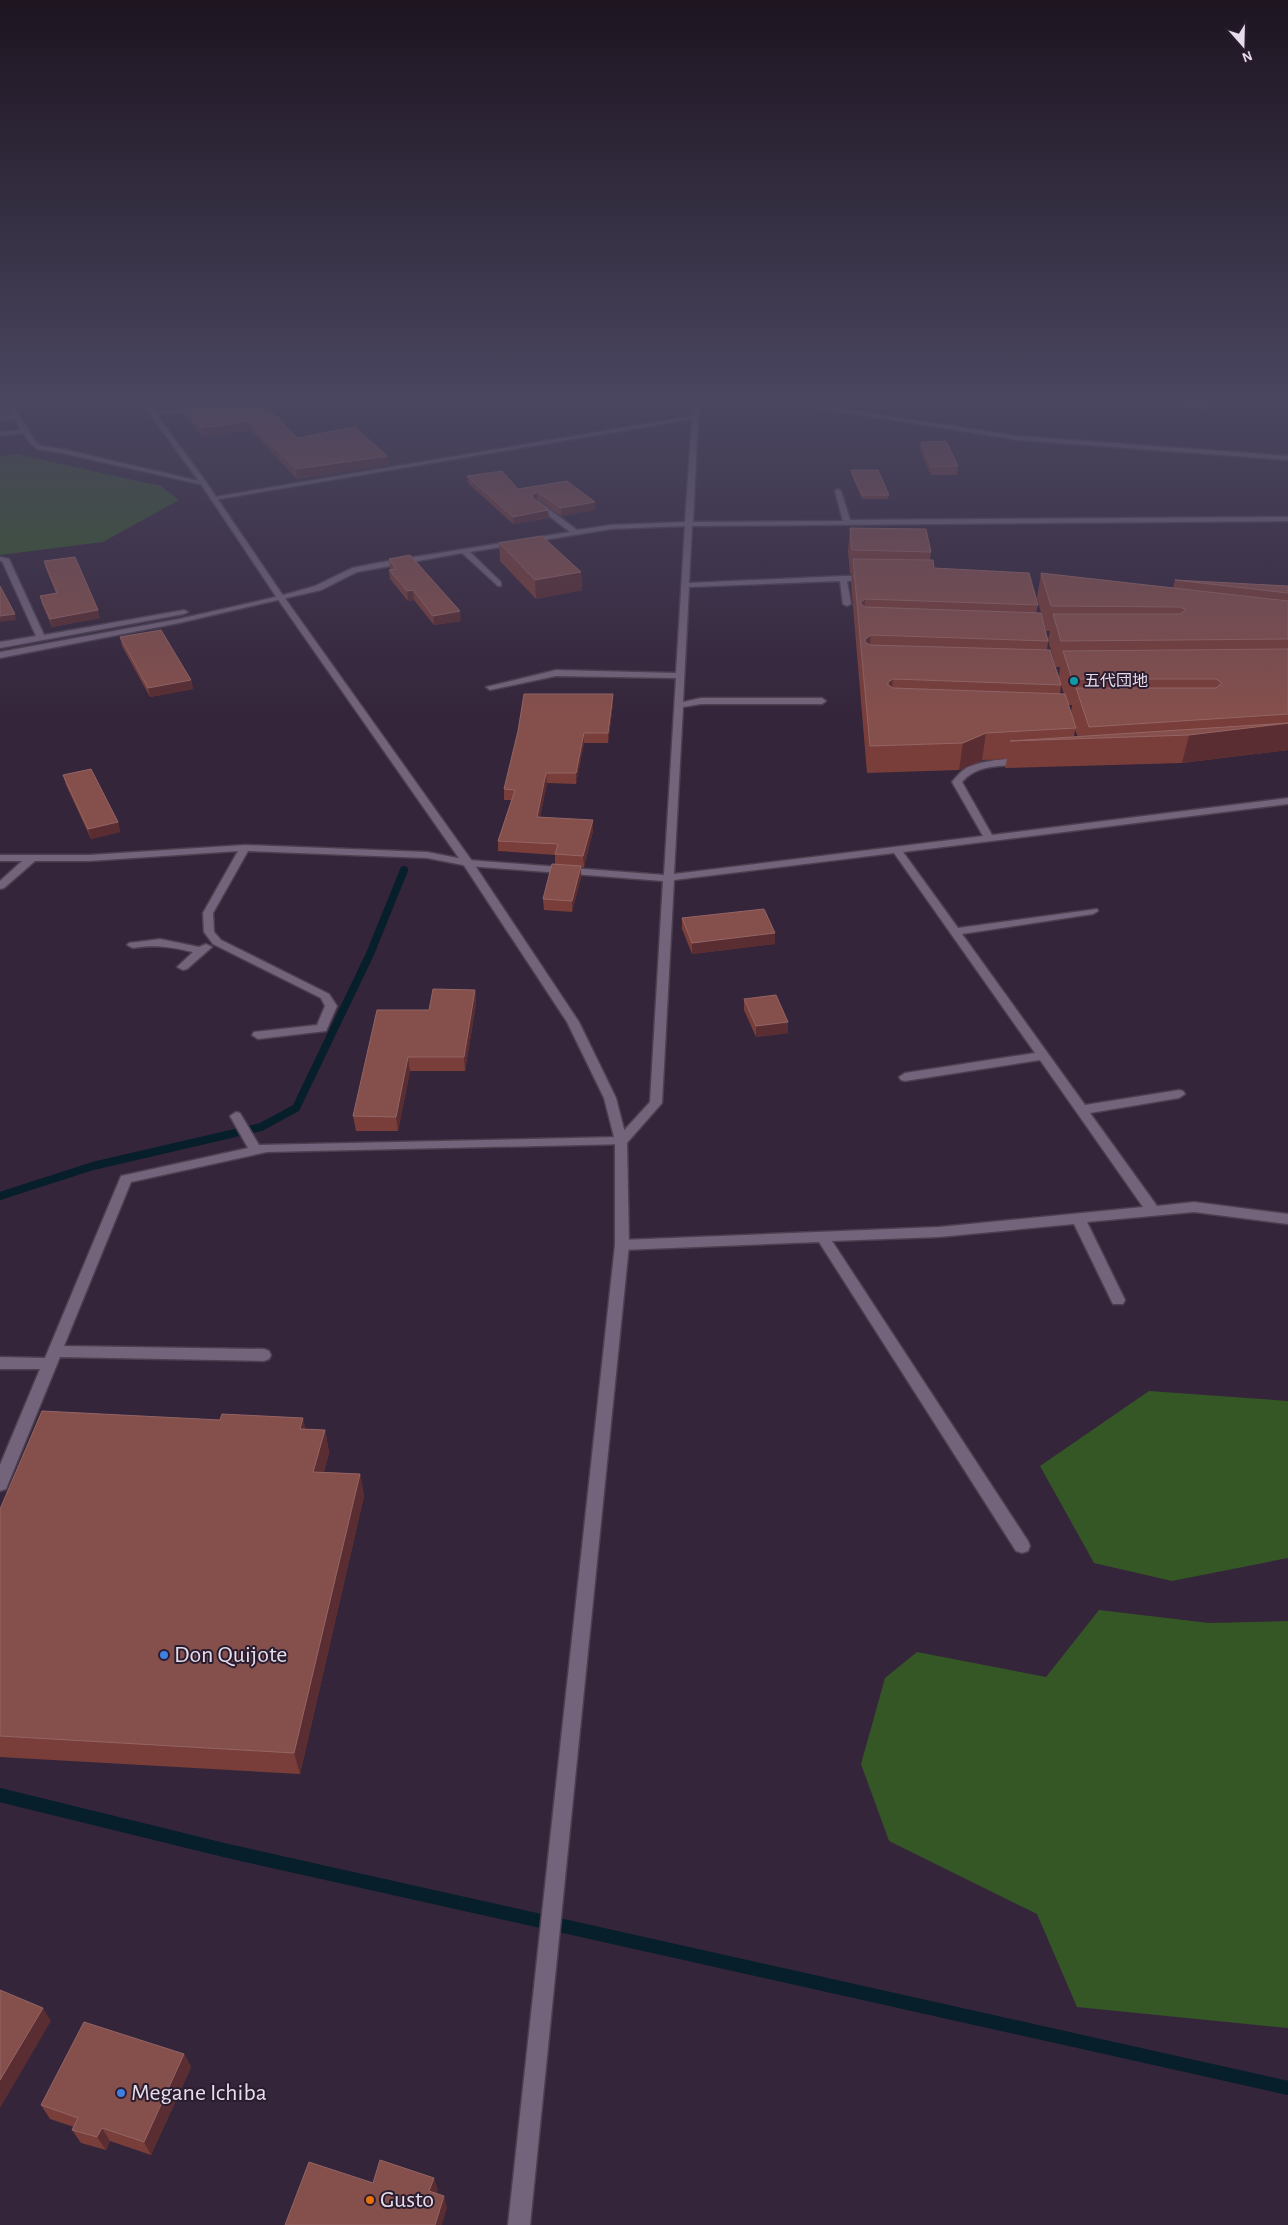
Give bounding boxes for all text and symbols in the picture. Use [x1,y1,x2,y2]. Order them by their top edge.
north arrow [1218,20,1268,70]
text: N [1240,48,1254,65]
place label: 五代団地 [1084,672,1148,689]
marker: 五代団地 [1068,675,1080,687]
place label: Don Quijote [174,1643,287,1667]
marker: Don Quijote [158,1649,170,1661]
place label: Megane Ichiba [131,2081,267,2105]
marker: Megane Ichiba [115,2087,127,2099]
place label: Gusto [380,2188,434,2212]
marker: Gusto [364,2194,376,2206]

